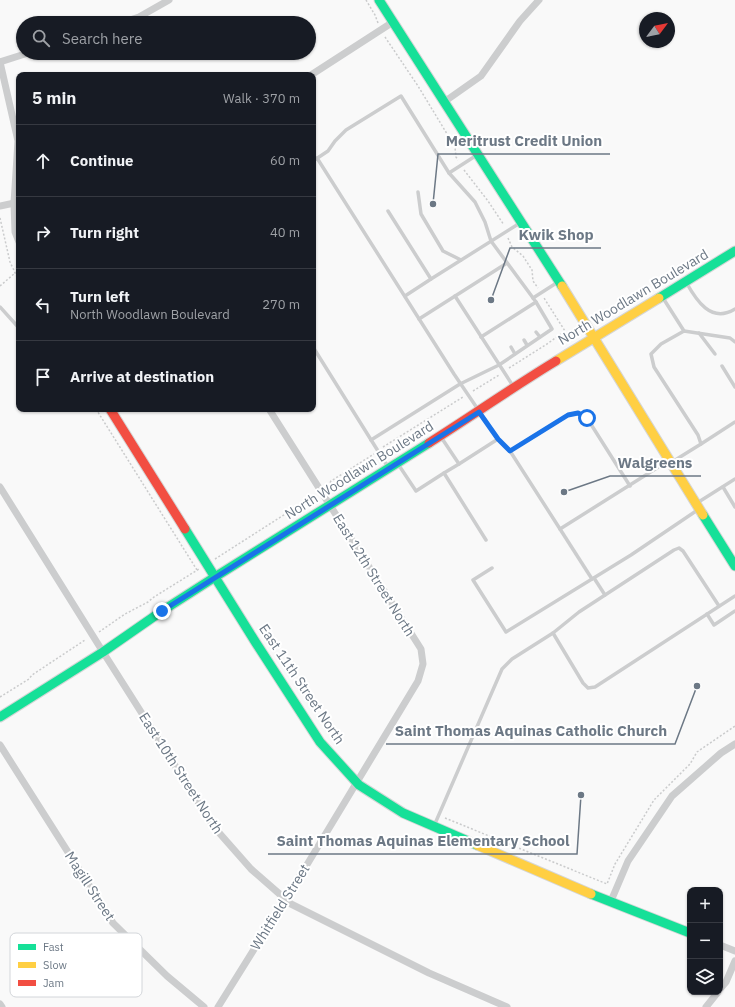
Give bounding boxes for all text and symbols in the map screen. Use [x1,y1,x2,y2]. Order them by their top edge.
north arrow [639,12,675,48]
search box [16,16,316,60]
icon: search [30,27,52,49]
text: Search here [62,29,142,48]
text: 5 min [32,87,76,109]
text: Walk · 370 m [223,90,300,107]
callout: Meritrust Credit Union [438,127,610,154]
text: Meritrust Credit Union [446,131,602,150]
icon: ahead [32,150,54,172]
text: Continue [70,151,134,170]
text: 60 m [270,152,300,169]
callout: Kwik Shop [510,221,601,248]
icon: right [32,222,54,244]
text: Turn right [70,223,139,242]
text: 40 m [270,224,300,241]
text: Kwik Shop [518,225,594,244]
street label: North Woodlawn Boulevard [555,245,711,349]
text: Turn left [70,287,130,306]
icon: left [32,294,54,316]
text: 270 m [262,296,300,313]
text: North Woodlawn Boulevard [70,306,230,323]
icon: arrive [32,366,54,388]
text: Arrive at destination [70,367,214,386]
route start [578,409,596,427]
street label: North Woodlawn Boulevard [281,417,437,523]
callout: Walgreens [610,449,701,476]
text: Walgreens [618,453,693,472]
street label: East 12th Street North [329,510,419,640]
route end [153,602,171,620]
street label: East 11th Street North [255,620,349,748]
street label: East 10th Street North [135,709,227,837]
callout: Saint Thomas Aquinas Catholic Church [386,717,675,744]
text: Saint Thomas Aquinas Catholic Church [395,721,667,740]
callout: Saint Thomas Aquinas Elementary School [268,827,577,854]
text: Saint Thomas Aquinas Elementary School [276,831,570,850]
street label: Magill Street [61,848,119,924]
street label: Whitfield Street [246,861,314,953]
map controls [687,887,723,995]
button: + [687,887,723,923]
button: − [687,923,723,959]
legend [10,933,142,997]
text: Fast [43,940,64,954]
text: Slow [43,958,67,972]
button: layers [687,959,723,995]
text: Jam [43,976,64,990]

